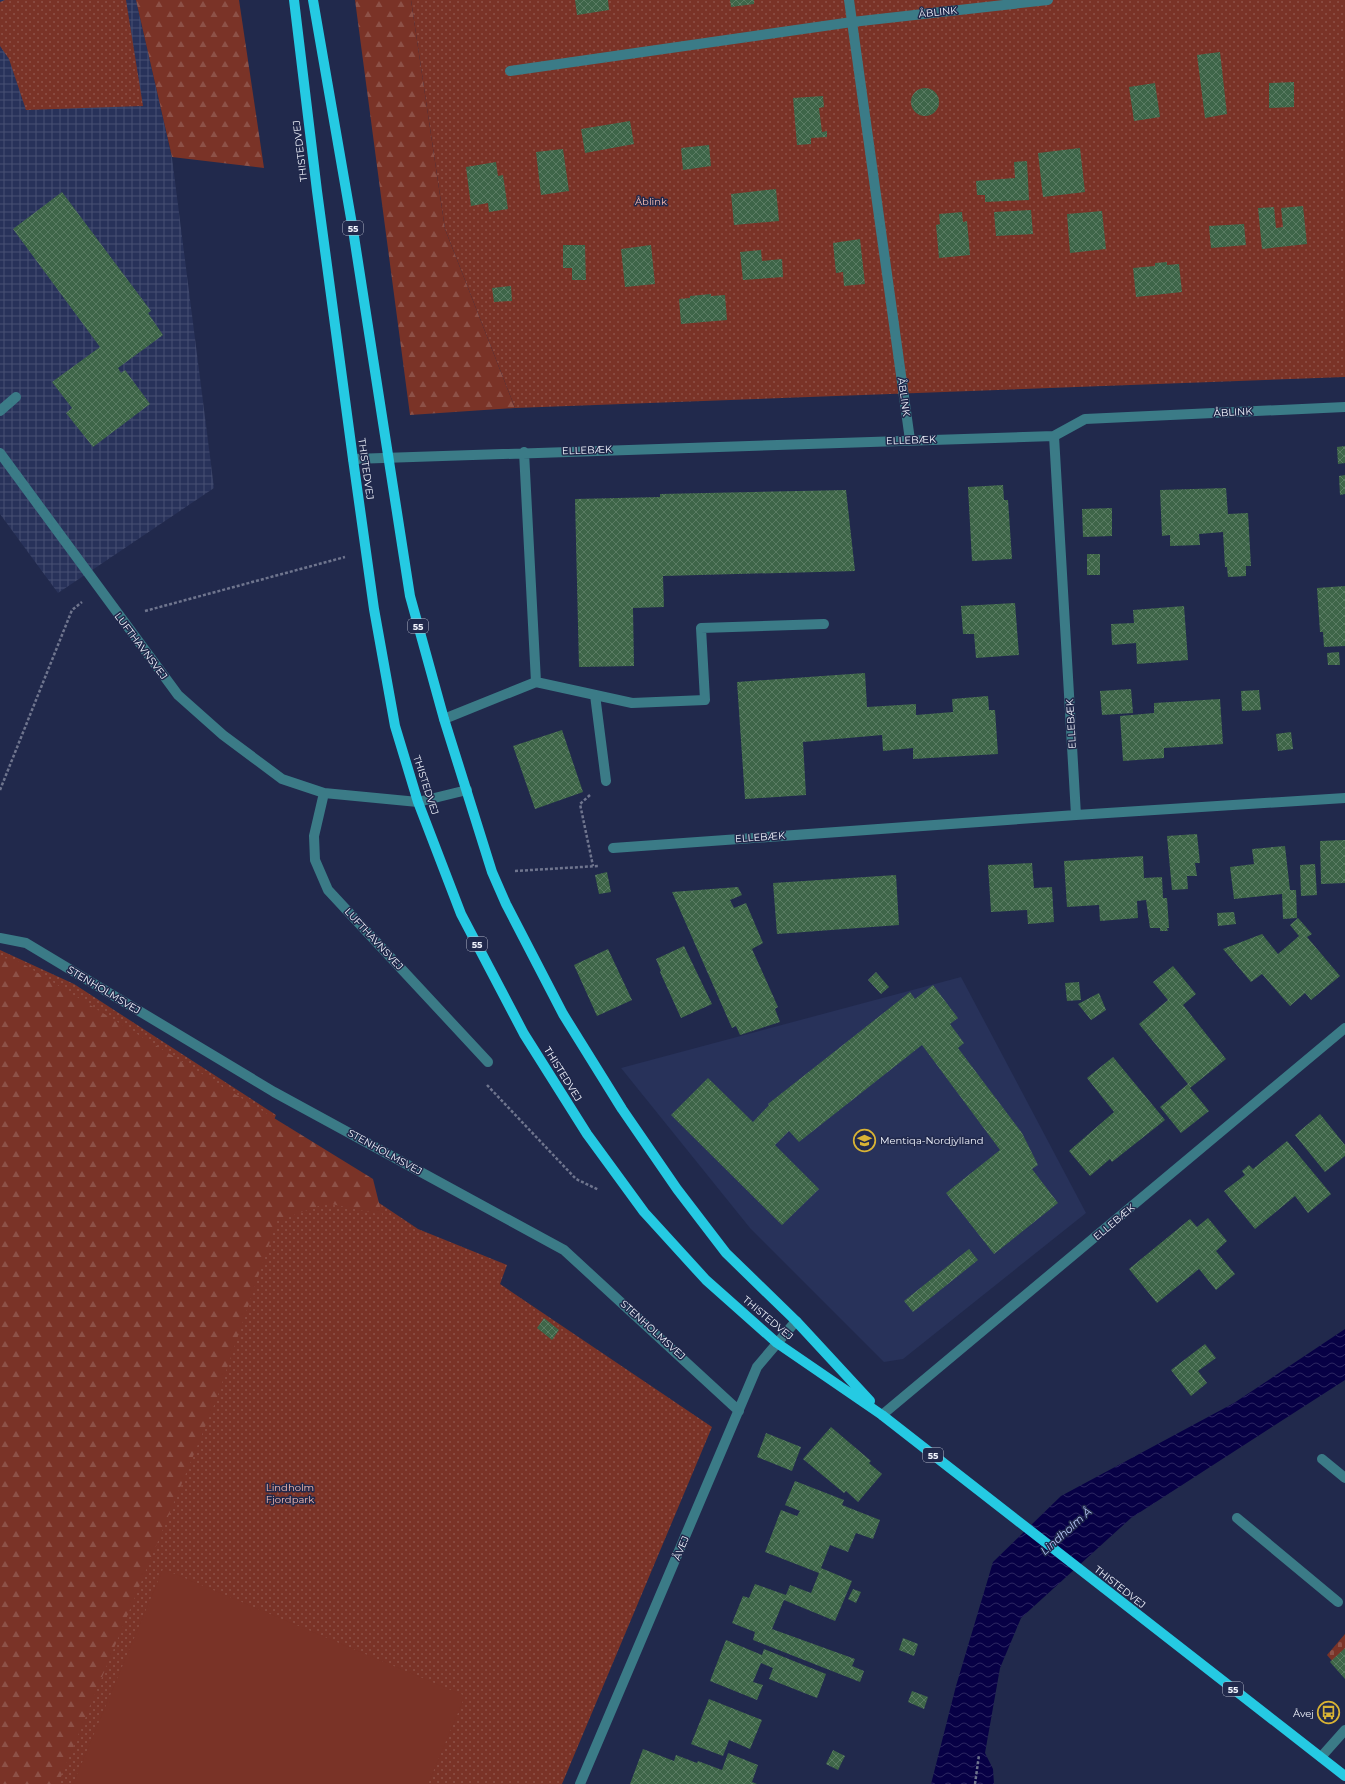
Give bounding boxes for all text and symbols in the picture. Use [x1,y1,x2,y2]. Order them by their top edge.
street label: ÅBLINK [918,3,959,20]
street label: THISTEDVEJ [290,119,310,183]
park label: Åblink [635,195,667,208]
road number: 55 [343,221,363,235]
street label: ÅBLINK [895,377,913,418]
street label: ÅBLINK [1213,404,1254,420]
street label: ELLEBÆK [886,433,937,447]
street label: THISTEDVEJ [355,437,377,501]
street label: ELLEBÆK [562,443,613,457]
street label: LUFTHAVNSVEJ [112,610,170,682]
road number: 55 [408,619,428,633]
street label: ELLEBÆK [1063,698,1079,749]
street label: THISTEDVEJ [410,754,442,816]
street label: ELLEBÆK [735,829,786,845]
street label: LUFTHAVNSVEJ [342,905,406,973]
road number: 55 [467,937,487,951]
street label: STENHOLMSVEJ [65,963,143,1017]
street label: THISTEDVEJ [541,1044,585,1104]
street label: STENHOLMSVEJ [345,1126,425,1178]
school or university icon: Mentiqa-Nordjylland [851,1127,877,1153]
place label: Mentiqa-Nordjylland [880,1134,984,1147]
street label: ELLEBÆK [1091,1200,1138,1243]
street label: THISTEDVEJ [740,1293,796,1343]
street label: STENHOLMSVEJ [618,1297,688,1363]
road number: 55 [923,1448,943,1462]
park label: Lindholm Fjordpark [266,1481,314,1506]
water label: Lindholm Å [1038,1504,1095,1558]
street label: ÅVEJ [670,1534,692,1562]
street label: THISTEDVEJ [1092,1563,1148,1611]
road number: 55 [1223,1682,1243,1696]
bus stop icon: Åvej [1316,1700,1342,1726]
place label: Åvej [1293,1707,1314,1720]

